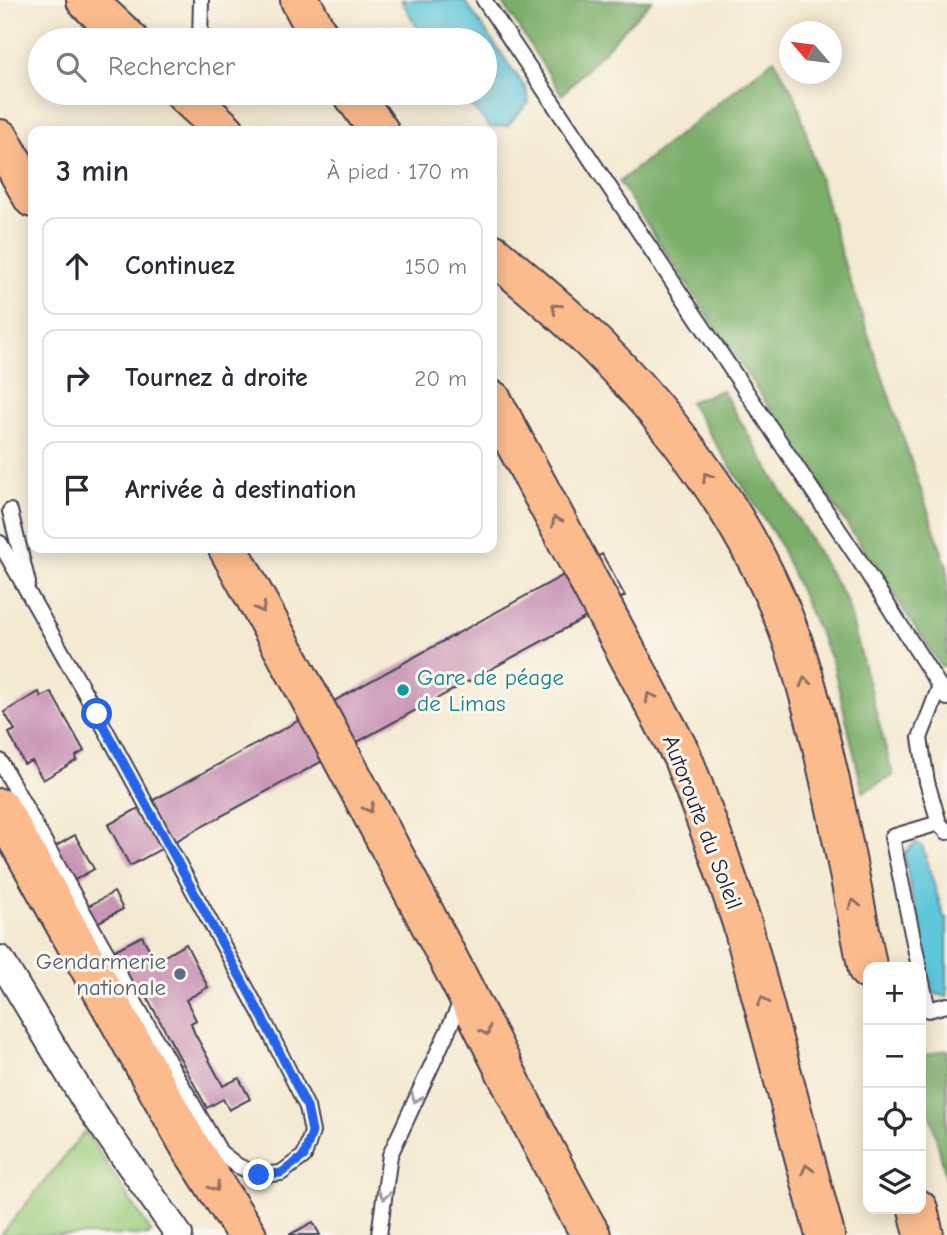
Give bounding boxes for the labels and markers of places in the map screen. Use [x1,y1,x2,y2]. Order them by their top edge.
place label: Gare de péage de Limas [417,664,564,717]
marker: Gare de péage de Limas [395,682,411,698]
place label: Gendarmerie nationale [36,948,166,1001]
marker: Gendarmerie nationale [172,966,188,982]

